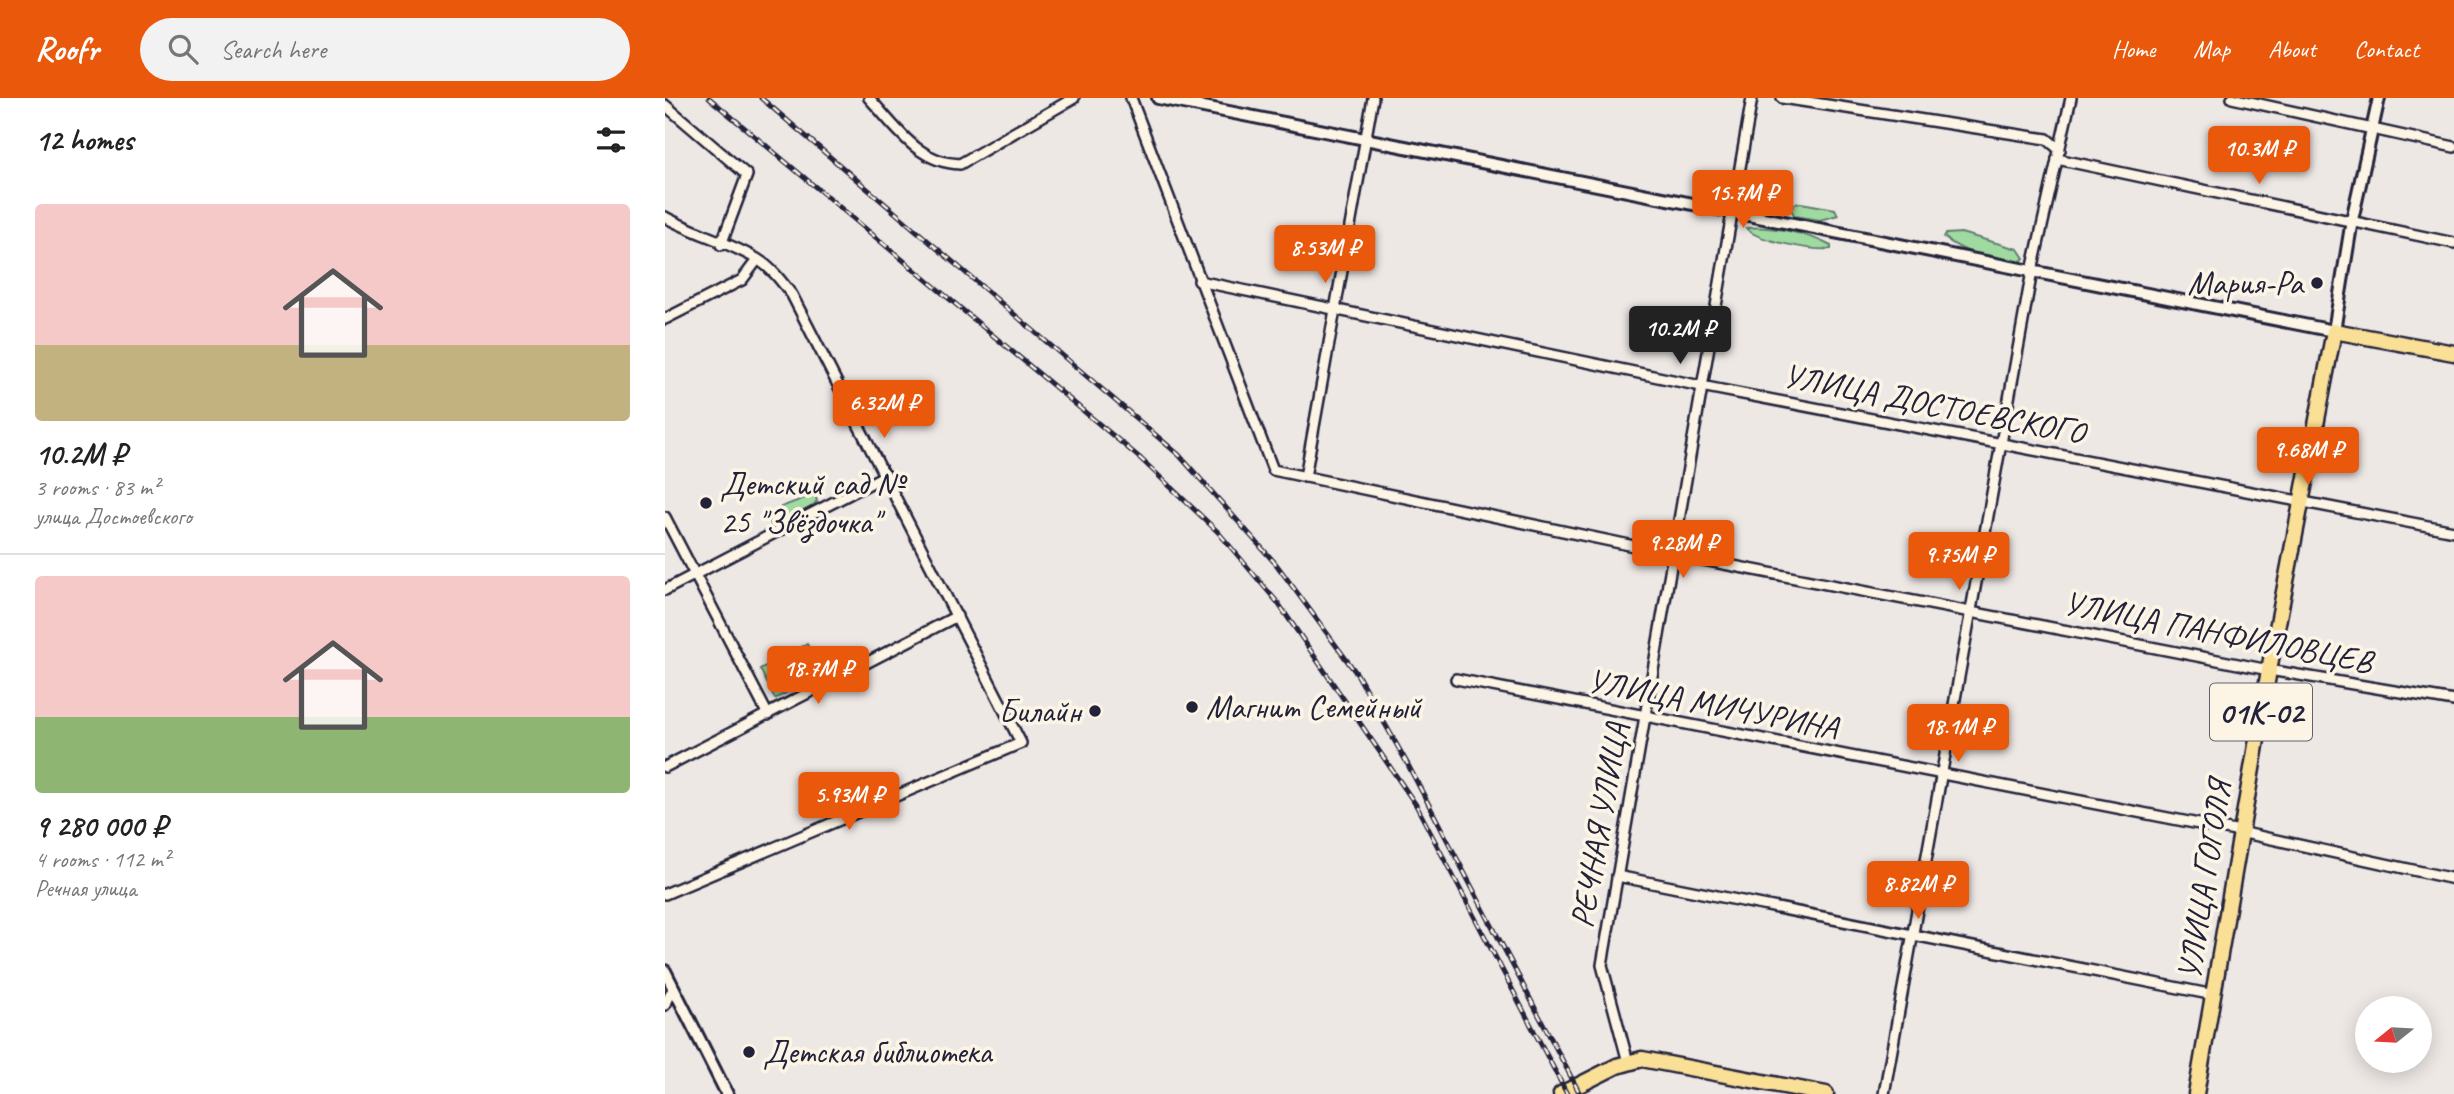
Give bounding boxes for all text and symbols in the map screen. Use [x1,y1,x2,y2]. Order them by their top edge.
search box [140,18,630,81]
text: Roofr [35,28,98,70]
icon: search [164,30,202,68]
text: Search here [220,33,326,66]
text: Home [2112,34,2155,64]
text: Map [2193,34,2230,64]
text: About [2268,34,2316,64]
text: Contact [2354,34,2419,64]
text: 12 homes [35,121,133,159]
icon: filters [592,121,630,159]
pin: 10.3M ₽ [2194,126,2324,186]
text: 10.3M ₽ [2224,134,2294,163]
pin: 15.7M ₽ [1678,170,1808,230]
text: 15.7M ₽ [1708,178,1778,207]
pin: 8.53M ₽ [1260,226,1390,285]
text: 8.53M ₽ [1290,233,1360,262]
icon: home [270,250,396,376]
place label: Мария-Ра [2188,262,2306,304]
marker: Мария-Ра [2309,275,2325,291]
pin: 10.2M ₽ [1615,306,1745,366]
text: 10.2M ₽ [1645,314,1715,343]
street label: УЛИЦА ДОСТОЕВСКОГО [1780,354,2092,455]
pin: 6.32M ₽ [819,380,949,440]
text: 6.32M ₽ [849,388,919,417]
pin: 9.68M ₽ [2243,428,2373,487]
text: 10.2M ₽ [35,435,126,473]
text: 9.68M ₽ [2273,435,2343,464]
place label: Детский сад № 25 "Звёздочка" [720,463,908,543]
text: 3 rooms · 83 m² [35,473,159,502]
marker: Детский сад № 25 "Звёздочка" [698,495,714,511]
text: улица Достоевского [35,502,192,531]
pin: 9.28M ₽ [1618,520,1748,580]
text: 9.28M ₽ [1648,528,1718,557]
pin: 9.75M ₽ [1894,532,2024,592]
text: 9.75M ₽ [1924,540,1994,569]
street label: УЛИЦА ПАНФИЛОВЦЕВ [2060,582,2379,683]
icon: home [270,622,396,748]
pin: 18.7M ₽ [753,646,883,706]
text: 18.7M ₽ [783,654,853,683]
street label: УЛИЦА МИЧУРИНА [1584,659,1843,749]
road number: 01К-02 [2210,684,2312,740]
place label: Магнит Семейный [1206,686,1423,728]
place label: Билайн [999,690,1083,732]
marker: Магнит Семейный [1184,699,1200,715]
marker: Билайн [1087,703,1103,719]
pin: 18.1M ₽ [1893,704,2023,764]
text: 18.1M ₽ [1923,712,1993,741]
street label: РЕЧНАЯ УЛИЦА [1560,718,1638,931]
pin: 5.93M ₽ [784,772,914,832]
street label: УЛИЦА ГОГОЛЯ [2168,773,2241,983]
text: 5.93M ₽ [814,780,884,809]
text: 9 280 000 ₽ [35,807,166,845]
text: 4 rooms · 112 m² [35,845,170,874]
pin: 8.82M ₽ [1853,862,1983,921]
text: 8.82M ₽ [1883,869,1953,898]
text: Речная улица [35,874,136,903]
north arrow [2355,996,2433,1073]
map controls [2355,996,2432,1073]
place label: Детская библиотека [763,1031,993,1073]
marker: Детская библиотека [741,1044,757,1060]

